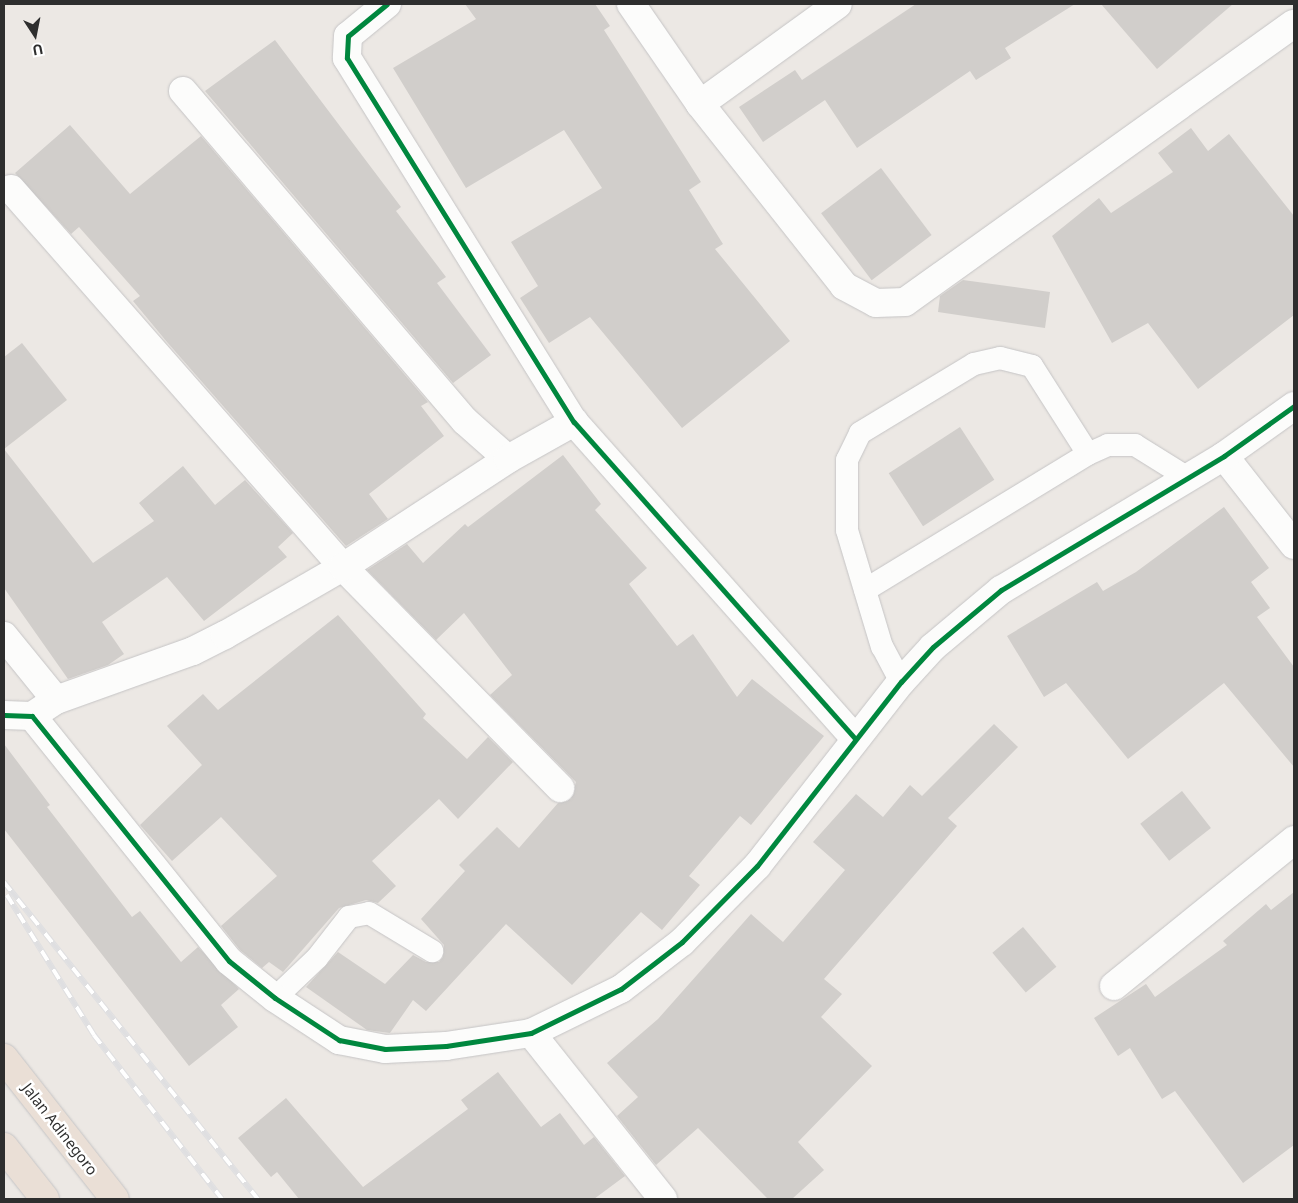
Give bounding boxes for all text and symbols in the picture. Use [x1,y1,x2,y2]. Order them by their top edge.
north arrow [10,10,60,60]
text: U [31,40,45,61]
street label: Jalan Adinegoro [19,1079,101,1179]

